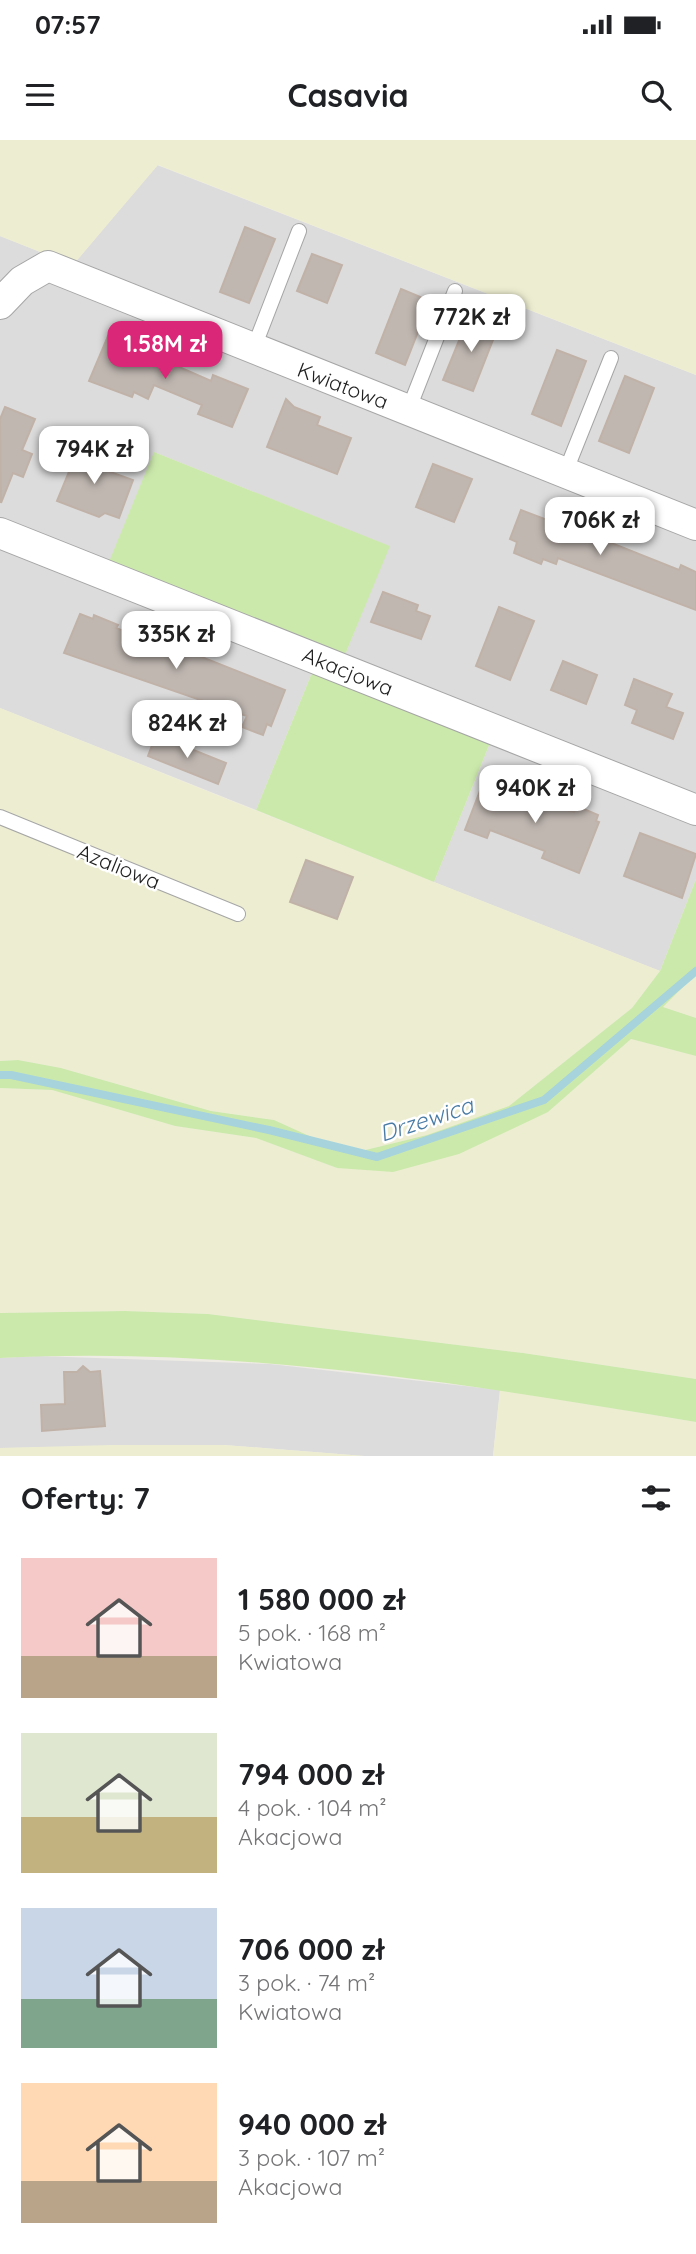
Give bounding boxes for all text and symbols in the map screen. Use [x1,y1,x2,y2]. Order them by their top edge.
text: 07:57 [35,8,101,41]
text: Casavia [287,75,409,115]
icon: menu [21,76,59,114]
icon: search [637,76,675,114]
pin: 772K zł [406,294,536,354]
text: 772K zł [432,302,510,331]
pin: 1.58M zł [93,322,237,381]
text: 1.58M zł [123,329,207,358]
street label: Kwiatowa [294,356,392,414]
pin: 794K zł [29,426,159,486]
text: 794K zł [55,434,133,463]
pin: 706K zł [535,498,665,557]
text: 706K zł [561,505,639,534]
pin: 335K zł [111,612,241,671]
text: 335K zł [138,619,214,648]
street label: Akacjowa [299,641,397,701]
pin: 824K zł [122,700,252,760]
text: 824K zł [148,708,226,737]
pin: 940K zł [470,766,600,825]
text: 940K zł [495,773,575,802]
street label: Azaliowa [74,838,164,894]
water label: Drzewica [375,1090,478,1148]
text: Oferty: 7 [21,1479,150,1517]
icon: filters [637,1479,675,1517]
text: 1 580 000 zł [238,1580,405,1618]
icon: home [77,1586,161,1670]
text: 5 pok. · 168 m² [238,1618,386,1647]
text: Kwiatowa [238,1647,342,1676]
text: 794 000 zł [238,1755,384,1793]
icon: home [77,1761,161,1845]
text: 4 pok. · 104 m² [238,1793,387,1822]
text: Akacjowa [238,1822,342,1851]
text: 706 000 zł [238,1930,384,1968]
icon: home [77,1936,161,2020]
text: 3 pok. · 74 m² [238,1968,375,1997]
text: Kwiatowa [238,1997,342,2026]
text: 940 000 zł [238,2105,386,2143]
icon: home [77,2111,161,2195]
text: 3 pok. · 107 m² [238,2143,385,2172]
text: Akacjowa [238,2172,342,2201]

